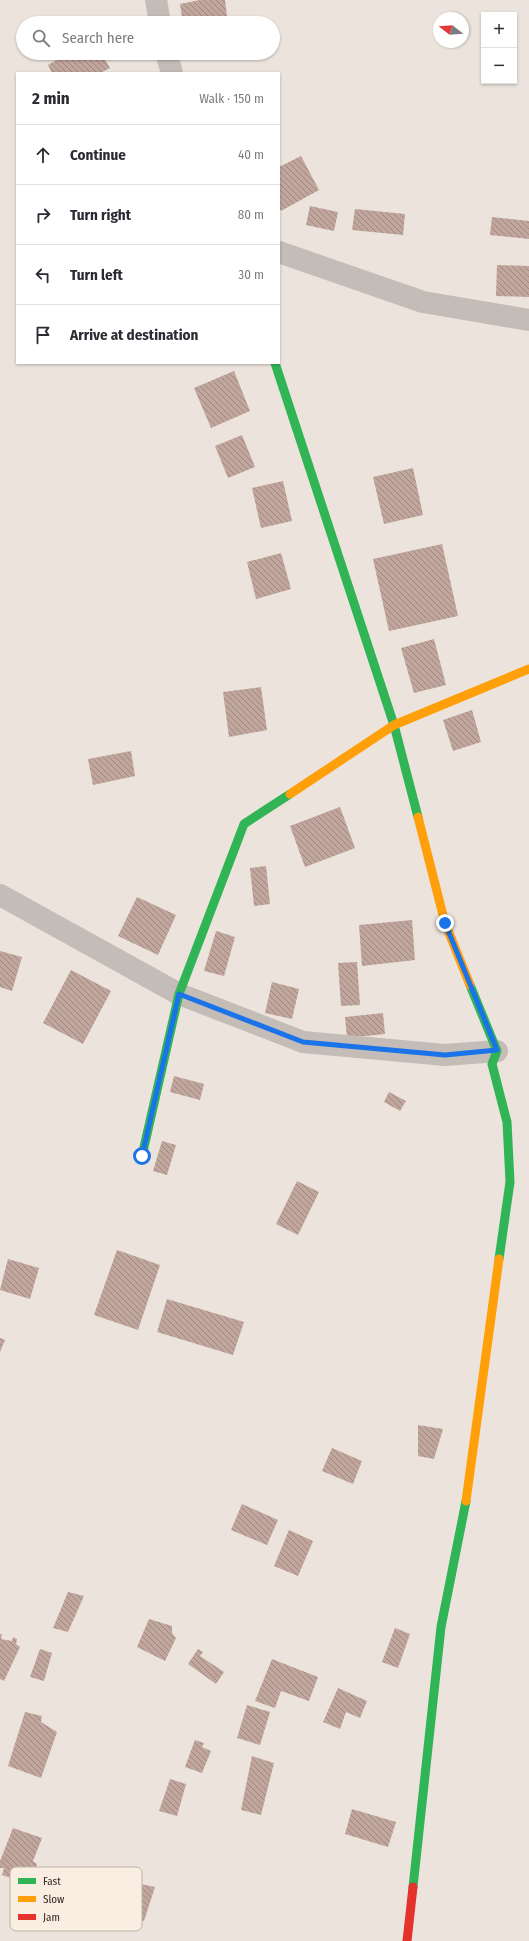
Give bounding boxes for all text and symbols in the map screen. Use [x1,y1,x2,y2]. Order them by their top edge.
north arrow [433,12,469,48]
map controls [481,12,517,84]
button: + [481,12,517,48]
search box [16,16,280,60]
icon: search [30,27,52,49]
text: Search here [62,29,134,47]
button: − [481,48,517,84]
text: 2 min [32,88,70,109]
text: Walk · 150 m [199,91,264,106]
icon: ahead [32,144,54,166]
text: Continue [70,146,126,164]
text: 40 m [238,147,264,162]
icon: right [32,204,54,226]
text: Turn right [70,206,131,224]
text: 80 m [238,207,264,222]
icon: left [32,264,54,286]
text: Turn left [70,266,123,284]
text: 30 m [238,267,264,282]
icon: arrive [32,324,54,346]
text: Arrive at destination [70,326,198,344]
route end [436,914,454,932]
route start [133,1147,151,1165]
legend [10,1867,142,1931]
text: Fast [43,1875,61,1888]
text: Slow [43,1893,64,1906]
text: Jam [43,1911,60,1924]

